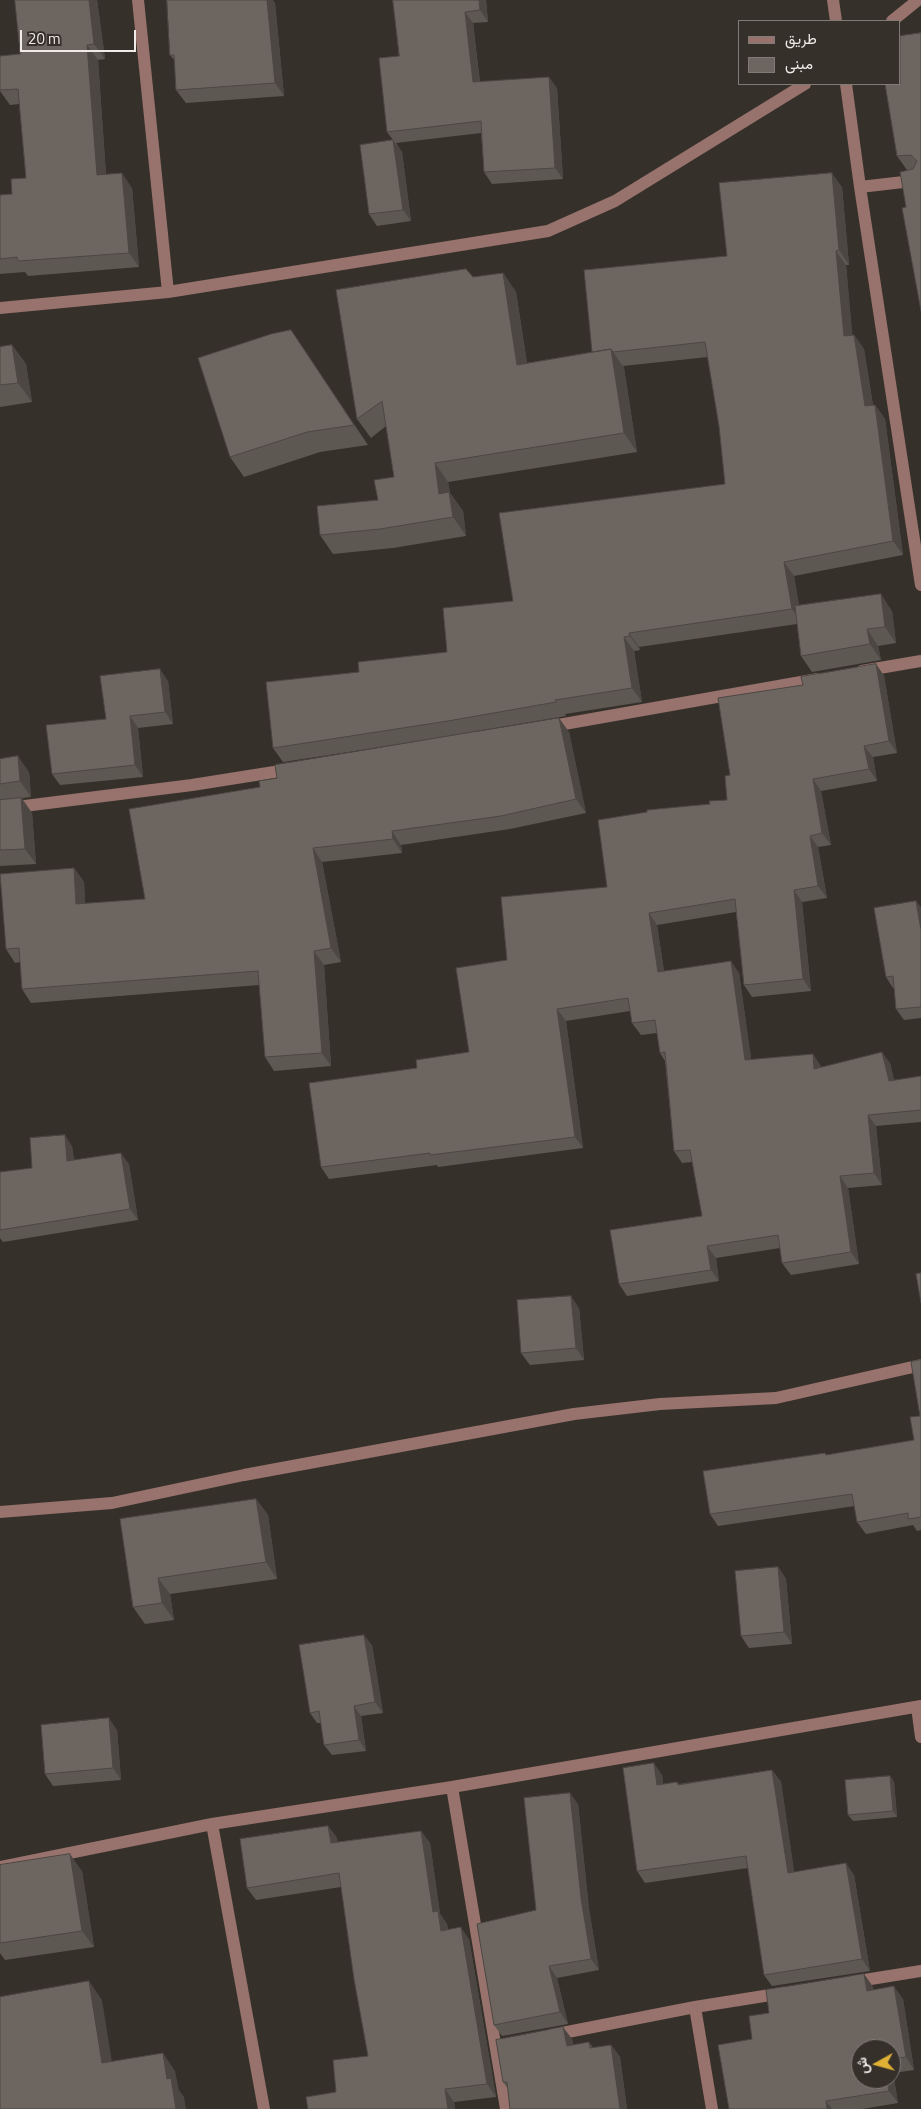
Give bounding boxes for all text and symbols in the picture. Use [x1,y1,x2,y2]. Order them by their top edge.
scale bar [22,20,139,52]
legend [738,20,901,85]
text: 20 m [28,27,61,50]
text: طريق [785,27,817,50]
text: مبنى [785,52,813,75]
north arrow [851,2039,901,2089]
text: ش [850,2056,873,2075]

